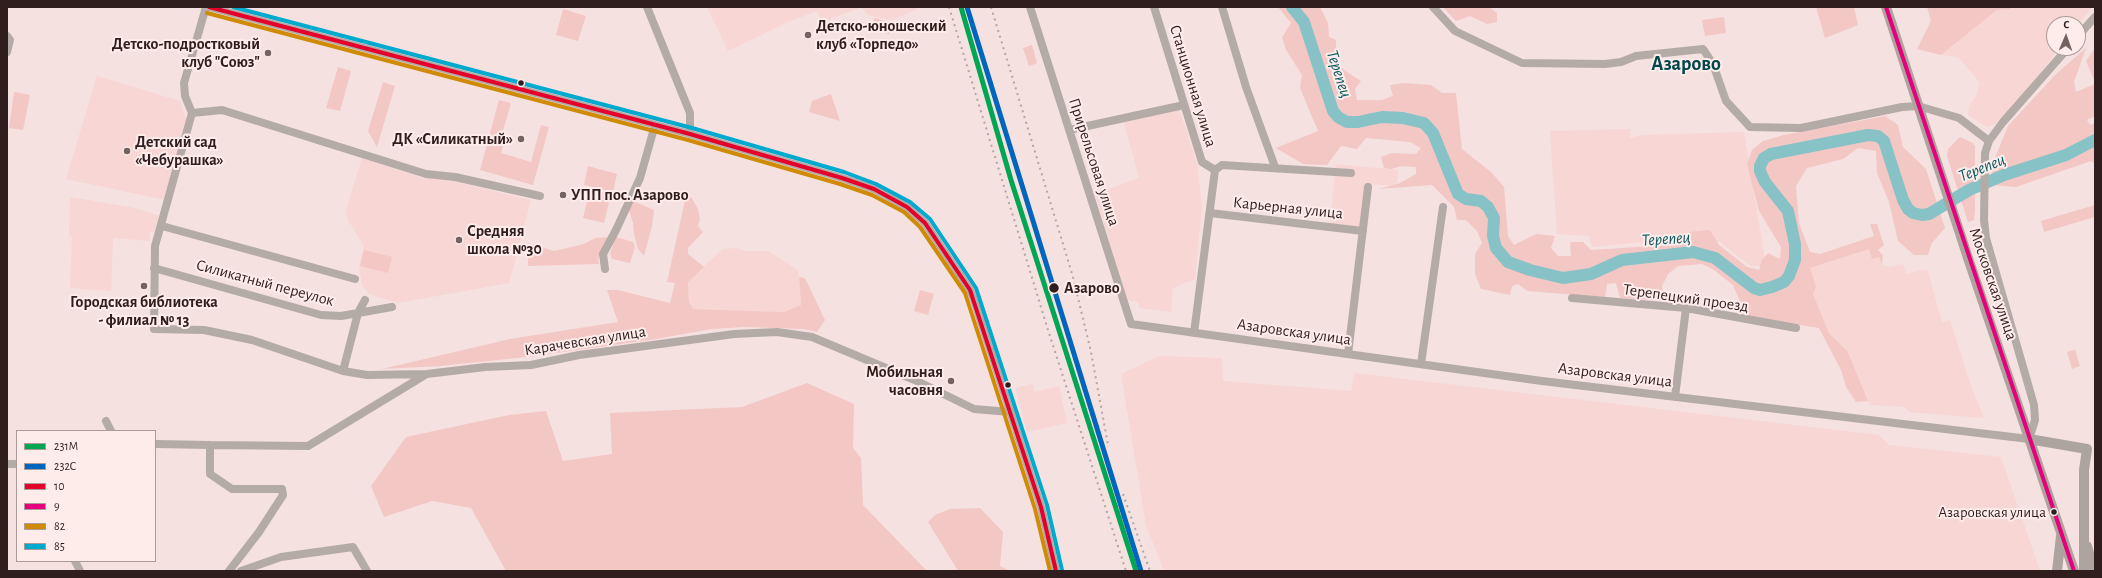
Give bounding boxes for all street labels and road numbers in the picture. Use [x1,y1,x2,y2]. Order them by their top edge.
street label: Станционная улица [1165,23,1221,149]
street label: Прирельсовая улица [1064,96,1124,228]
street label: Карьерная улица [1232,193,1344,223]
street label: Московская улица [1965,225,2021,343]
street label: Силикатный переулок [194,255,336,311]
street label: Терепецкий проезд [1622,280,1750,316]
street label: Азаровская улица [1236,314,1352,350]
street label: Карачевская улица [523,322,647,360]
street label: Азаровская улица [1557,358,1673,392]

